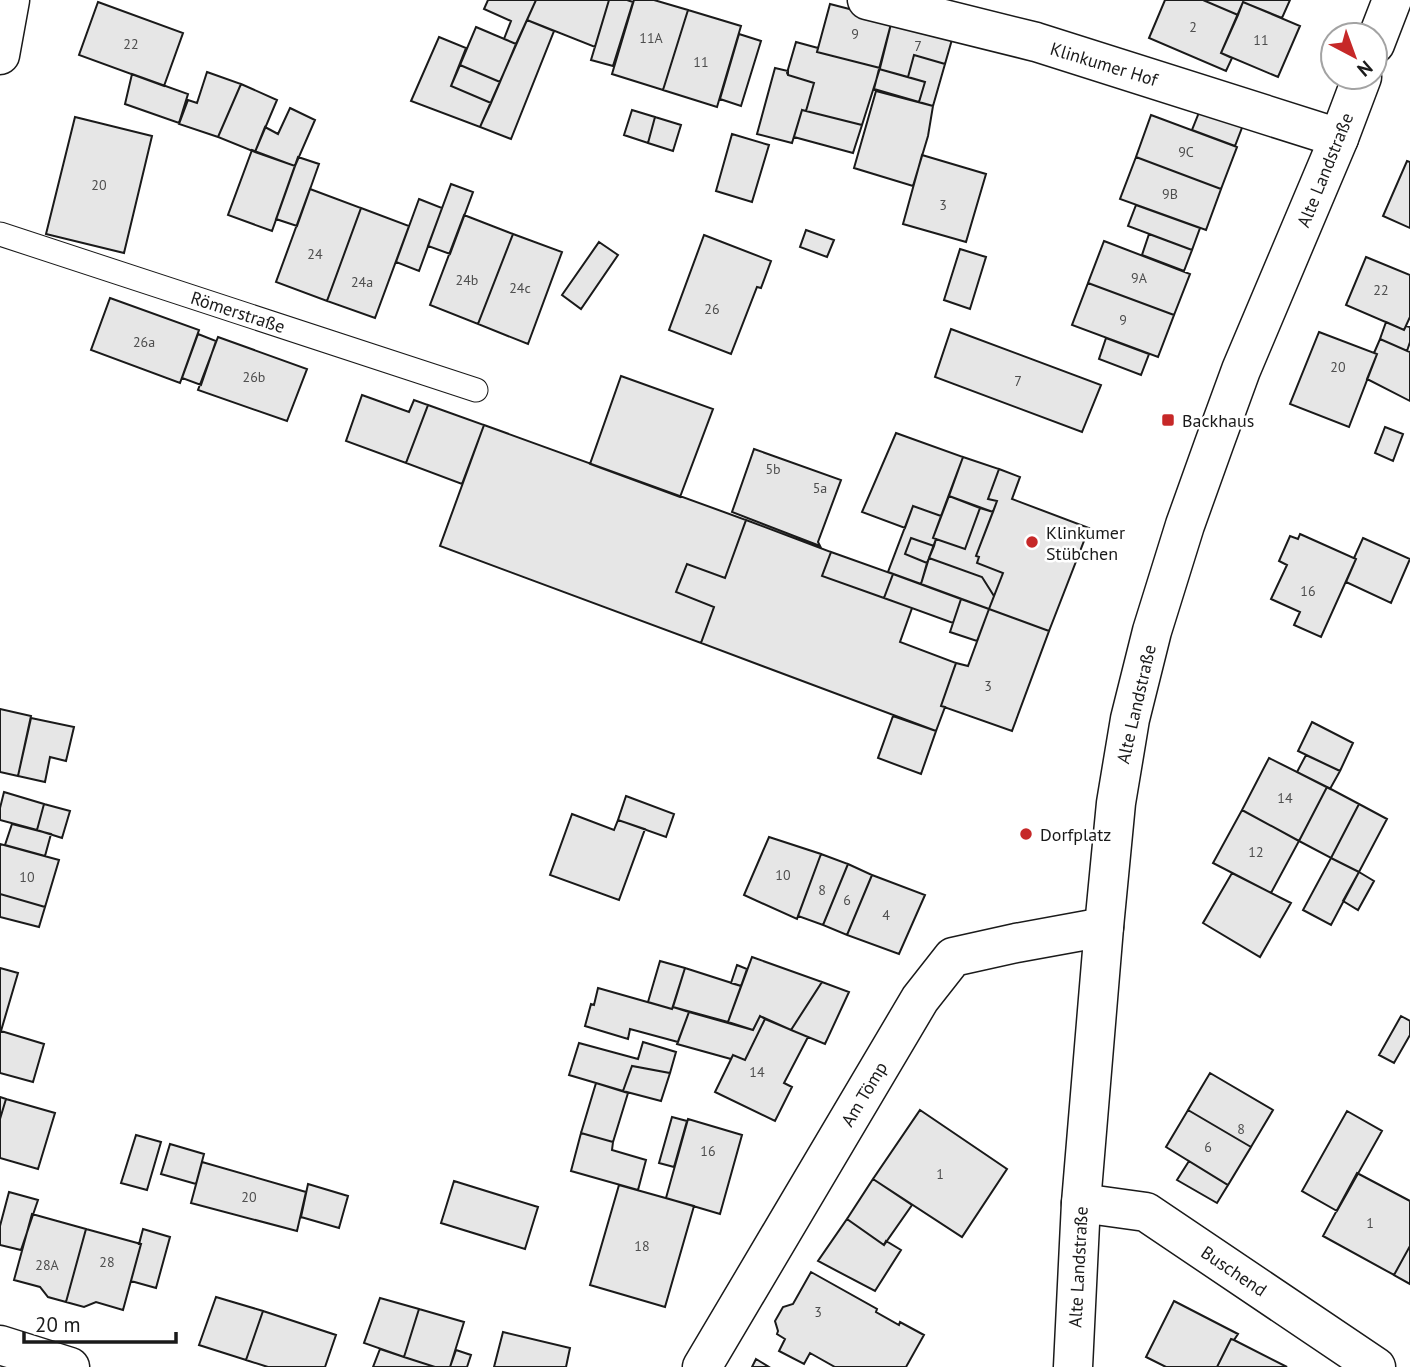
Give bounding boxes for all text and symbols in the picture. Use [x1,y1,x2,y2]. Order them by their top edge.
house number: 2 [1189,18,1197,36]
north arrow [1319,21,1389,91]
house number: 9 [851,25,859,43]
house number: 11A [639,29,664,47]
house number: 11 [1253,31,1269,49]
house number: 22 [123,35,139,53]
house number: 7 [914,37,922,55]
street label: Klinkumer Hof [1047,37,1162,92]
house number: 11 [693,53,709,71]
text: N [1353,56,1378,82]
street label: Alte Landstraße [1292,109,1358,231]
house number: 9C [1178,143,1194,161]
house number: 20 [91,176,107,194]
house number: 9B [1162,185,1178,203]
house number: 3 [939,196,947,214]
house number: 24 [307,245,323,263]
house number: 9A [1131,269,1148,287]
house number: 24b [456,271,478,289]
house number: 24a [351,273,373,291]
house number: 24c [509,279,531,297]
house number: 22 [1373,281,1389,299]
street label: Römerstraße [188,286,288,338]
house number: 26 [704,300,720,318]
house number: 9 [1119,311,1127,329]
house number: 26a [133,333,155,351]
house number: 20 [1330,358,1346,376]
house number: 26b [243,368,265,386]
house number: 7 [1014,372,1022,390]
place label: Backhaus [1182,409,1254,432]
marker: Backhaus [1160,412,1176,428]
house number: 5b [765,460,781,478]
house number: 5a [813,479,827,497]
place label: Klinkumer Stübchen [1046,521,1125,565]
marker: Klinkumer Stübchen [1024,534,1040,550]
house number: 16 [1300,582,1316,600]
street label: Alte Landstraße [1111,642,1161,766]
house number: 3 [984,677,992,695]
house number: 14 [1277,789,1293,807]
place label: Dorfplatz [1040,823,1111,846]
marker: Dorfplatz [1018,826,1034,842]
house number: 12 [1248,843,1264,861]
house number: 10 [775,866,791,884]
house number: 10 [19,868,35,886]
house number: 8 [818,881,826,899]
house number: 6 [843,891,851,909]
house number: 4 [882,906,890,924]
street label: Am Tömp [836,1057,892,1131]
house number: 14 [749,1063,765,1081]
house number: 8 [1237,1120,1245,1138]
house number: 6 [1204,1138,1212,1156]
house number: 16 [700,1142,716,1160]
house number: 1 [936,1165,944,1183]
house number: 20 [241,1188,257,1206]
street label: Alte Landstraße [1063,1206,1093,1328]
house number: 1 [1366,1214,1374,1232]
house number: 18 [634,1237,650,1255]
street label: Buschend [1197,1241,1271,1301]
house number: 28 [99,1253,115,1271]
house number: 28A [35,1256,60,1274]
scale bar [24,1300,177,1344]
house number: 3 [814,1303,822,1321]
text: 20 m [35,1311,81,1338]

